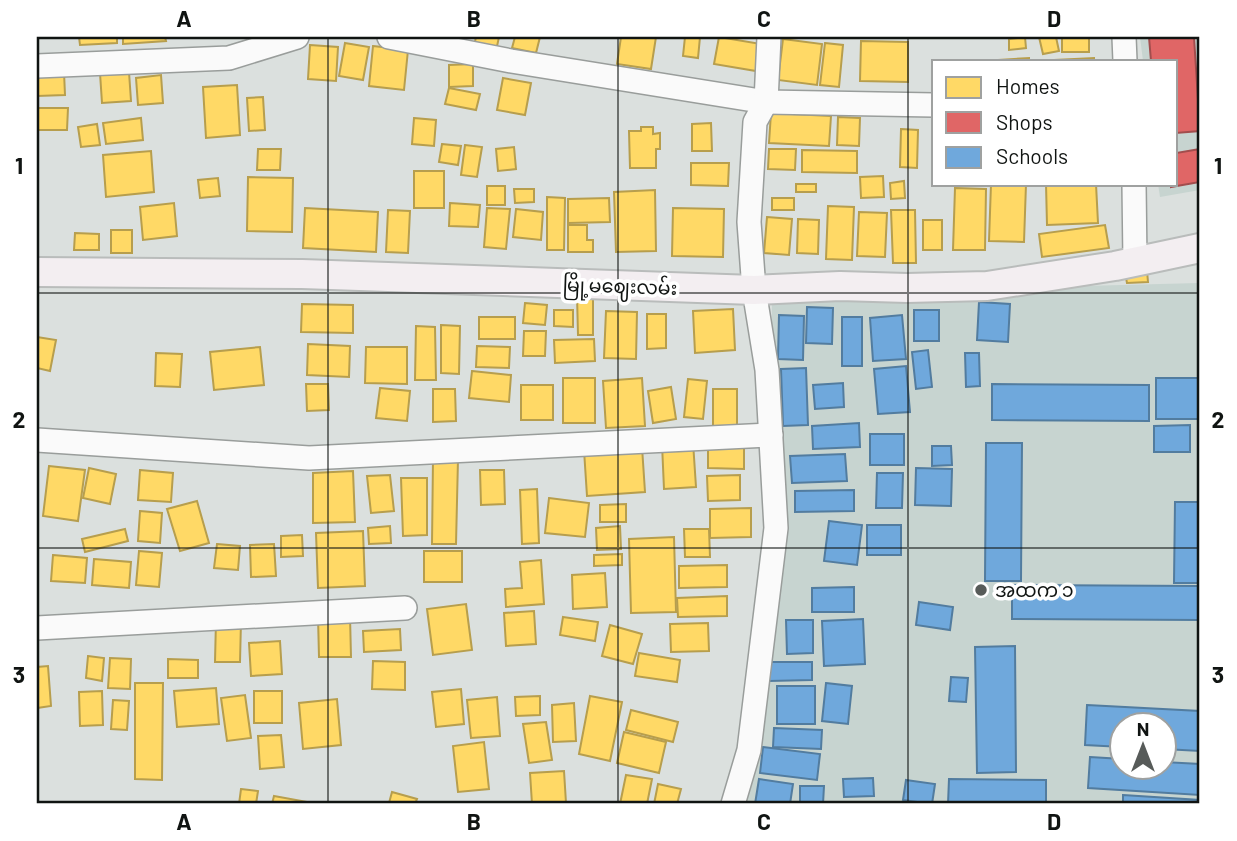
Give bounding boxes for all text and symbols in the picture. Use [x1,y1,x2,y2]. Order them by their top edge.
text: A [176,4,192,32]
text: B [467,4,481,32]
text: C [757,4,771,32]
text: D [1047,4,1061,32]
legend [932,60,1178,186]
text: Homes [996,73,1060,98]
text: Shops [996,109,1053,134]
text: Schools [996,143,1068,168]
text: 1 [15,151,23,179]
text: 1 [1214,151,1222,179]
street label: မြို့မဈေးလမ်း [562,270,678,304]
text: 2 [13,405,25,433]
text: 2 [1212,405,1224,433]
place label: အထက ၁ [995,578,1074,601]
marker: အထက ၁ [973,582,989,598]
text: 3 [13,660,25,688]
text: 3 [1212,660,1224,688]
north arrow [1108,712,1178,782]
text: N [1137,717,1149,740]
text: A [176,807,192,835]
text: B [467,807,481,835]
text: C [757,807,771,835]
text: D [1047,807,1061,835]

